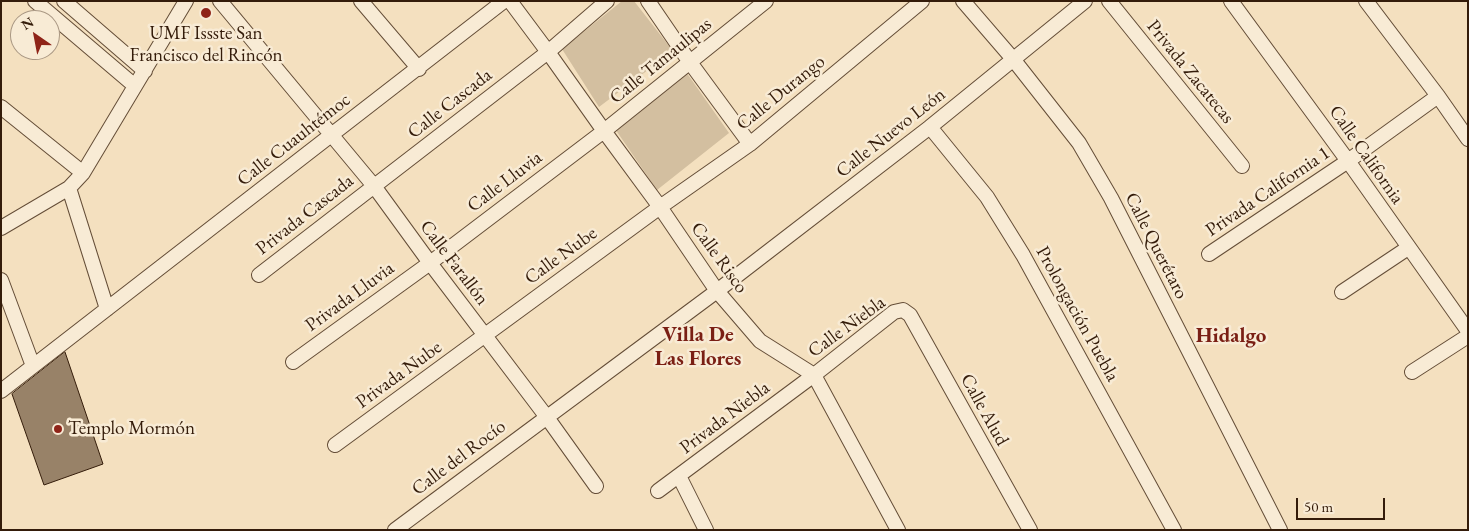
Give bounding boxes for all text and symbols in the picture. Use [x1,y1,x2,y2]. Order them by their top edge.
marker: UMF Issste San Francisco del Rincón [199,6,213,20]
north arrow [10,10,60,60]
text: N [18,13,37,34]
street label: Calle Tamaulipas [605,13,717,109]
street label: Privada Zacatecas [1141,16,1239,128]
place label: UMF Issste San Francisco del Rincón [129,23,283,67]
street label: Calle Durango [732,50,830,136]
street label: Calle Cascada [403,64,497,144]
street label: Calle Nuevo León [832,83,950,183]
street label: Calle Cuauhtémoc [233,89,355,191]
street label: Calle California [1324,101,1408,209]
street label: Privada California 1 [1202,142,1334,242]
street label: Calle Lluvia [463,147,547,217]
street label: Privada Cascada [252,170,358,260]
street label: Calle Querétaro [1119,189,1193,303]
street label: Calle Farallón [415,216,493,310]
street label: Calle Risco [686,218,752,298]
street label: Calle Nube [520,222,602,290]
street label: Prolongación Puebla [1030,242,1124,386]
street label: Privada Lluvia [301,257,399,337]
street label: Calle Niebla [804,291,890,363]
district label: Villa De Las Flores [655,322,741,372]
district label: Hidalgo [1196,323,1266,349]
street label: Privada Nube [352,336,446,414]
street label: Calle Alud [955,370,1013,450]
street label: Privada Niebla [675,377,775,459]
street label: Calle del Rocío [408,415,510,501]
place label: Templo Mormón [68,418,195,440]
marker: Templo Mormón [52,423,64,435]
scale bar [1299,488,1388,520]
text: 50 m [1304,497,1333,516]

